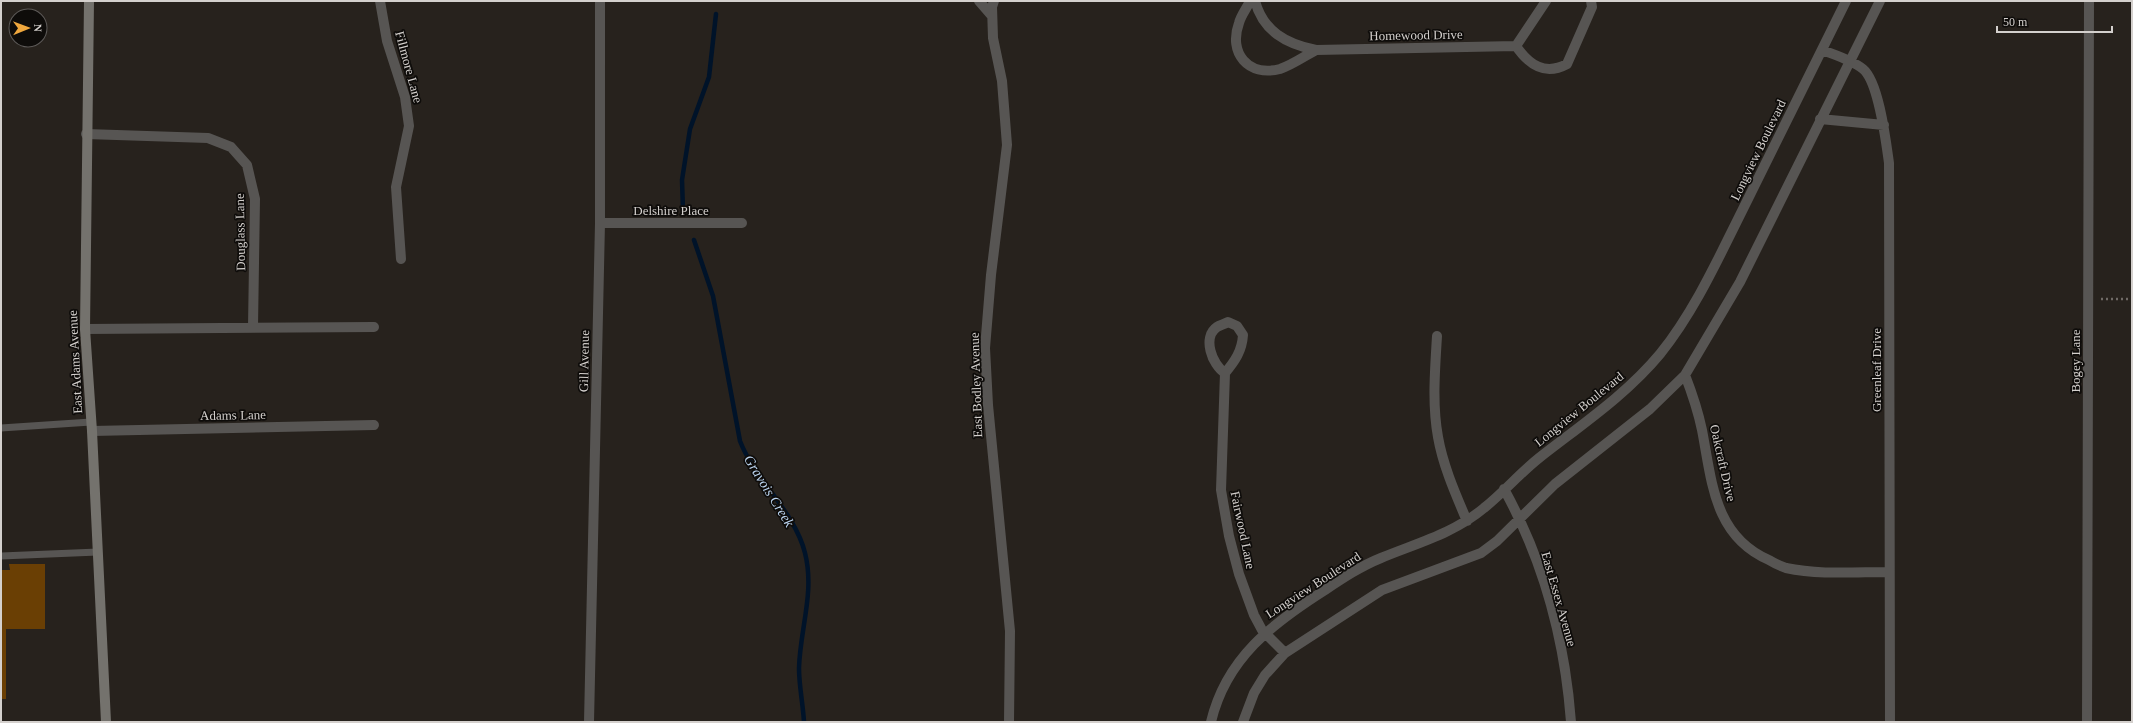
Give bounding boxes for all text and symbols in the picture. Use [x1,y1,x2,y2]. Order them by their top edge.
north arrow [8,8,48,48]
scale bar [1997,8,2112,34]
text: 50 m [2003,15,2028,29]
text: N [32,24,44,32]
street label: Homewood Drive [1369,27,1463,43]
street label: Fillmore Lane [392,29,426,105]
street label: Longview Boulevard [1727,97,1789,203]
street label: Douglass Lane [232,193,248,271]
street label: Delshire Place [633,203,709,218]
street label: East Adams Avenue [65,310,85,414]
street label: Greenleaf Drive [1869,328,1884,412]
street label: Bogey Lane [2068,329,2083,393]
street label: Gill Avenue [576,330,592,392]
street label: East Bodley Avenue [967,332,985,438]
street label: Longview Boulevard [1531,368,1627,449]
street label: Adams Lane [200,407,266,423]
street label: Oakcraft Drive [1707,423,1739,503]
water label: Gravois Creek [741,452,797,530]
street label: Fairwood Lane [1227,490,1259,570]
street label: Longview Boulevard [1263,548,1364,621]
street label: East Essex Avenue [1538,550,1580,648]

